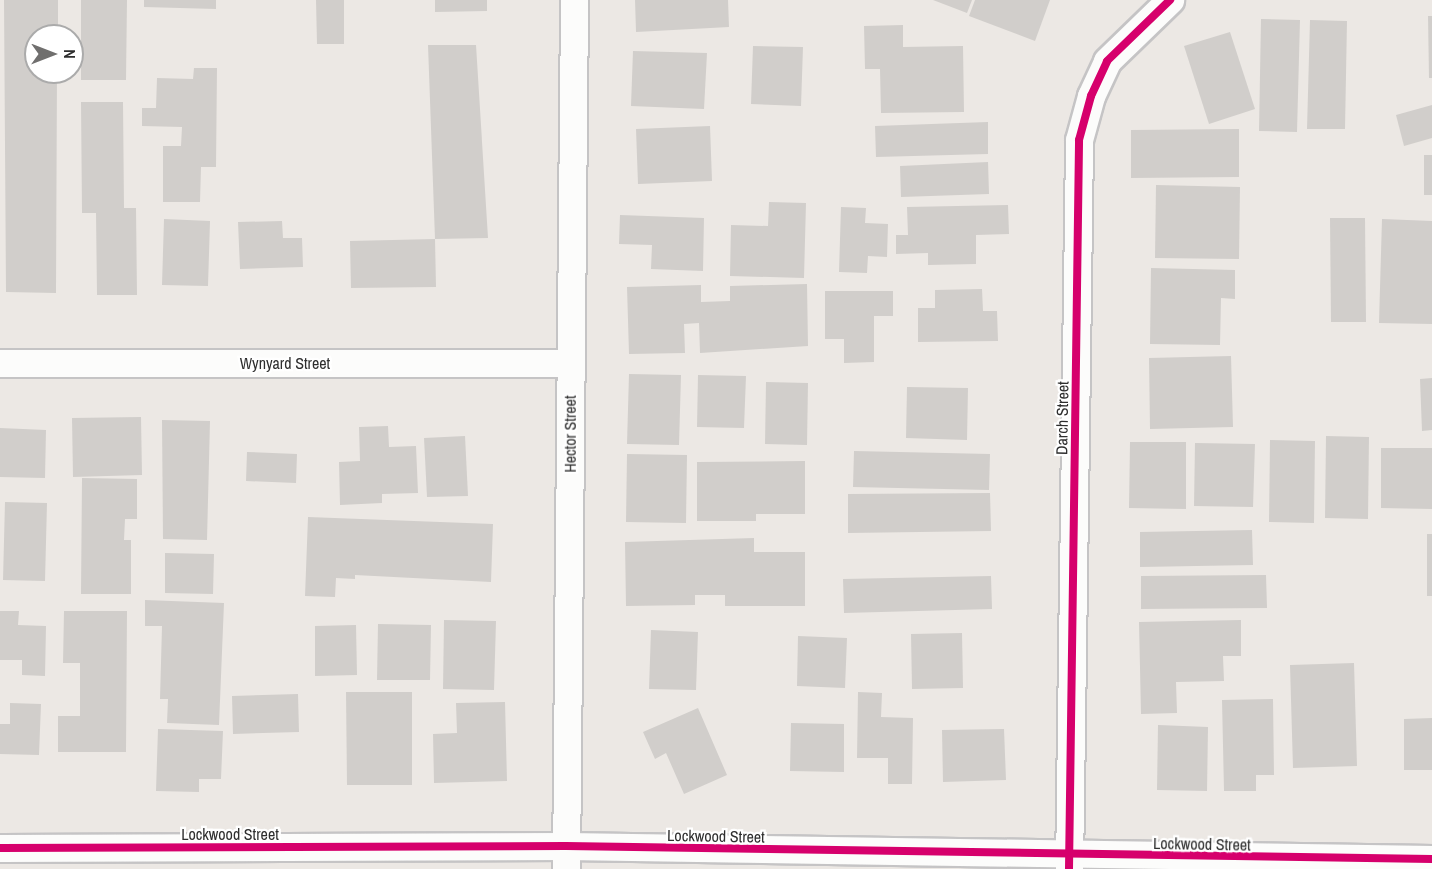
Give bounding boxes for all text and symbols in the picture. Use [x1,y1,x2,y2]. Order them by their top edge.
north arrow [24,24,84,84]
text: N [59,49,81,59]
street label: Wynyard Street [240,353,330,373]
street label: Darch Street [1052,381,1072,455]
street label: Hector Street [560,395,580,473]
street label: Lockwood Street [181,824,279,844]
street label: Lockwood Street [667,826,765,846]
street label: Lockwood Street [1153,834,1251,854]

